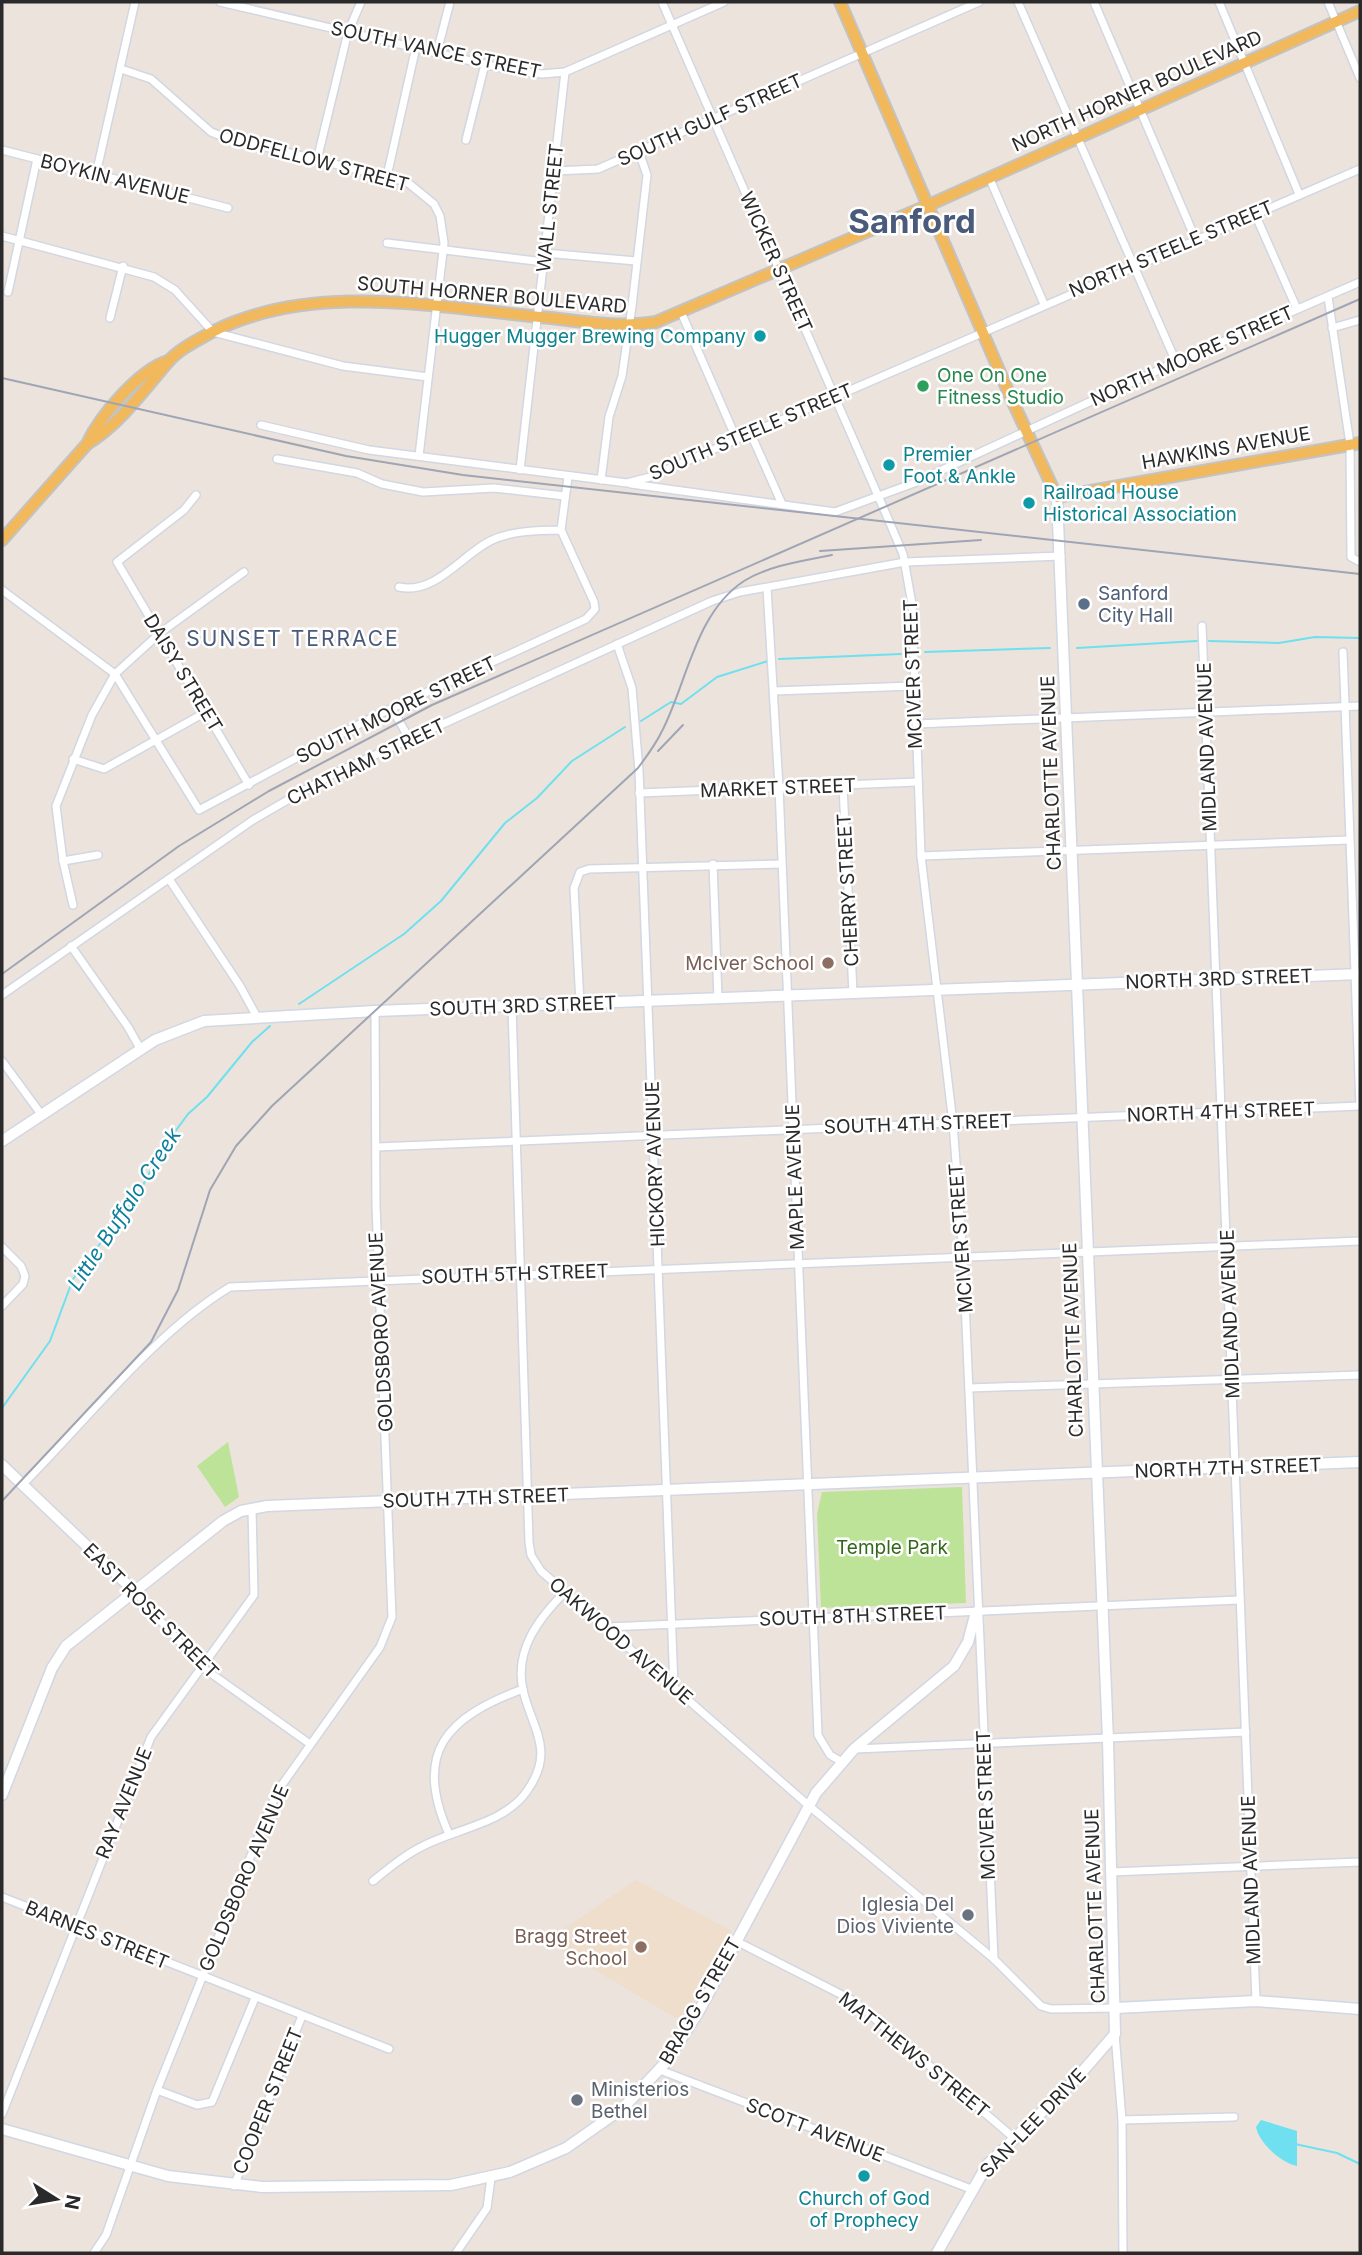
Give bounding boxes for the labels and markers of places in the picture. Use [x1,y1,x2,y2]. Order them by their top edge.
place label: Hugger Mugger Brewing Company [434,325,746,348]
marker: Hugger Mugger Brewing Company [752,328,768,344]
place label: One On One Fitness Studio [937,364,1064,409]
marker: One On One Fitness Studio [915,378,931,394]
place label: Premier Foot & Ankle [903,443,1016,488]
marker: Premier Foot & Ankle [881,457,897,473]
place label: Railroad House Historical Association [1043,481,1237,526]
marker: Railroad House Historical Association [1021,495,1037,511]
place label: Sanford City Hall [1098,582,1173,627]
marker: Sanford City Hall [1076,596,1092,612]
place label: McIver School [685,952,814,975]
marker: McIver School [820,955,836,971]
place label: Iglesia Del Dios Viviente [837,1893,954,1938]
marker: Iglesia Del Dios Viviente [960,1907,976,1923]
place label: Bragg Street School [514,1925,627,1970]
marker: Bragg Street School [633,1939,649,1955]
place label: Ministerios Bethel [591,2078,689,2123]
marker: Ministerios Bethel [569,2092,585,2108]
marker: Church of God of Prophecy [856,2168,872,2184]
place label: Church of God of Prophecy [798,2187,930,2232]

